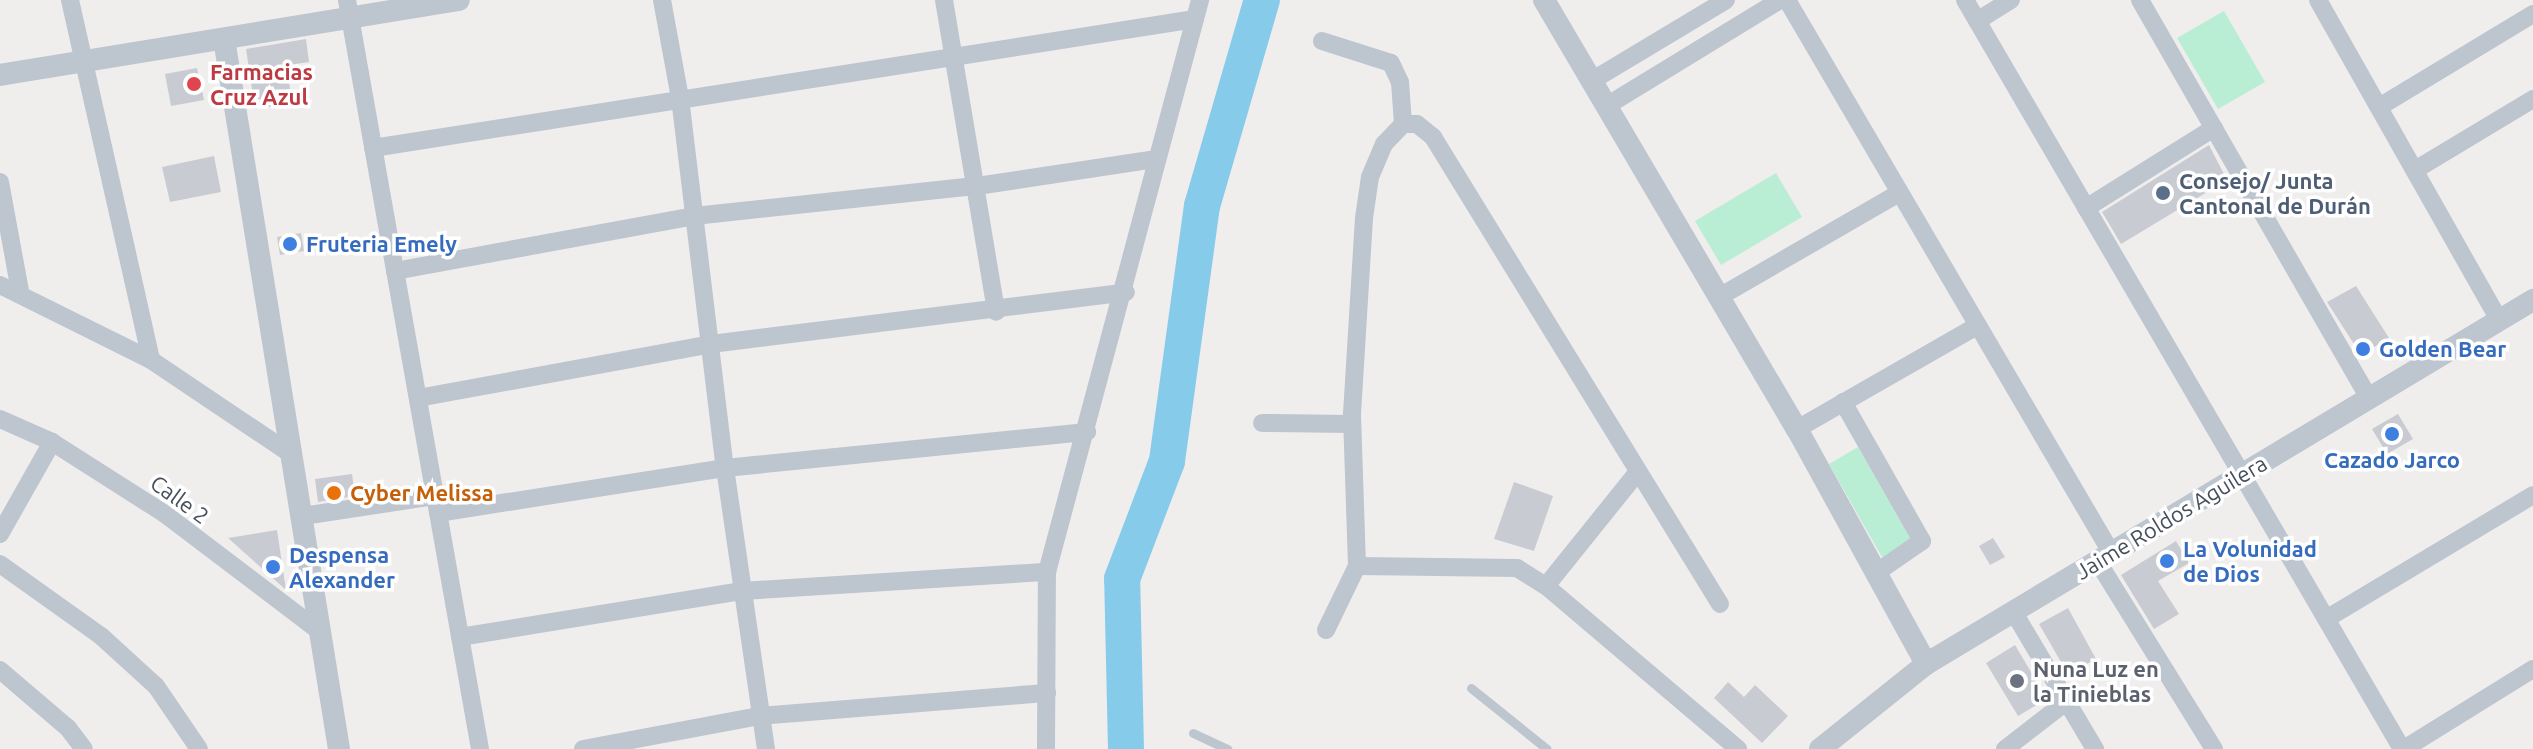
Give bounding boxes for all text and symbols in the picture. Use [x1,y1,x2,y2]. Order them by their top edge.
place label: Farmacias Cruz Azul [210,58,313,110]
marker: Farmacias Cruz Azul [185,75,203,93]
place label: Consejo/ Junta Cantonal de Durán [2179,167,2371,218]
marker: Consejo/ Junta Cantonal de Durán [2154,184,2172,202]
place label: Fruteria Emely [306,231,457,257]
marker: Fruteria Emely [281,235,299,253]
place label: Golden Bear [2379,336,2506,362]
marker: Golden Bear [2354,340,2372,358]
marker: Cazado Jarco [2383,425,2401,443]
place label: Cazado Jarco [2324,447,2460,473]
street label: Jaime Roldos Aguilera [2070,449,2272,585]
street label: Calle 2 [146,469,214,529]
place label: Cyber Melissa [350,480,494,506]
marker: Cyber Melissa [325,484,343,502]
place label: La Volunidad de Dios [2183,535,2317,586]
place label: Despensa Alexander [289,541,395,592]
marker: La Volunidad de Dios [2158,552,2176,570]
marker: Despensa Alexander [264,558,282,576]
place label: Nuna Luz en la Tinieblas [2033,655,2159,706]
marker: Nuna Luz en la Tinieblas [2008,672,2026,690]

